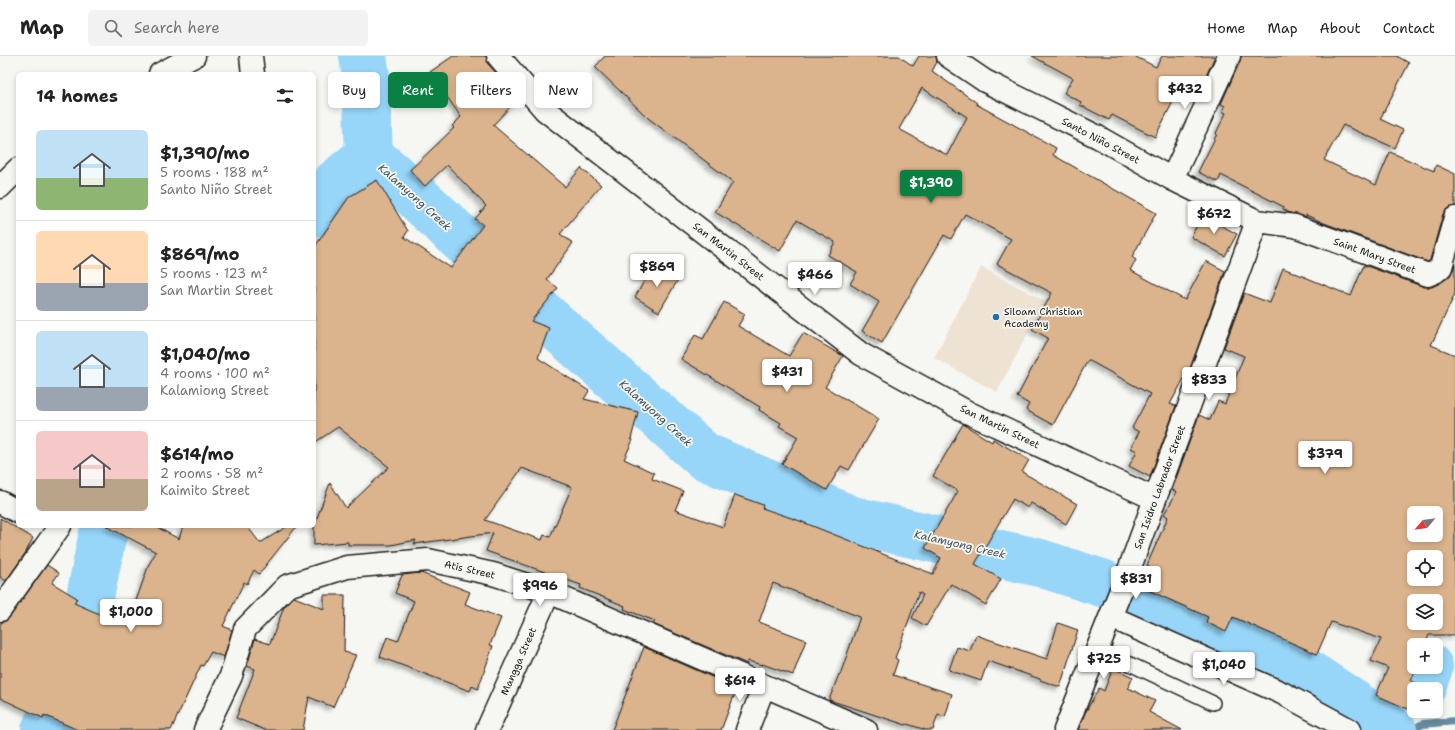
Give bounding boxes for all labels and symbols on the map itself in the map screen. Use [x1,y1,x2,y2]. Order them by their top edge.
pin: $432 [1161,76,1209,110]
street label: Santo Niño Street [1060,114,1142,166]
water label: Kalamyong Creek [375,161,455,235]
pin: $1,390 [898,170,964,204]
pin: $672 [1190,201,1238,235]
street label: San Martin Street [690,219,767,283]
street label: Saint Mary Street [1332,235,1418,276]
pin: $869 [633,254,681,288]
pin: $466 [791,262,839,296]
place label: Siloam Christian Academy [1004,305,1082,330]
marker: Siloam Christian Academy [991,312,1001,322]
pin: $431 [763,359,811,393]
pin: $833 [1185,367,1233,401]
water label: Kalamyong Creek [616,377,696,451]
street label: San Martin Street [958,402,1042,451]
street label: San Isidro Labrador Street [1131,423,1188,551]
pin: $379 [1301,441,1349,475]
north arrow [1407,506,1443,542]
water label: Kalamyong Creek [913,527,1008,562]
street label: Atis Street [443,557,497,582]
pin: $831 [1112,566,1160,600]
pin: $996 [516,573,564,607]
pin: $1,000 [98,599,164,633]
street label: Mangga Street [498,625,539,697]
pin: $725 [1080,646,1128,680]
pin: $1,040 [1191,652,1257,686]
pin: $614 [716,668,764,702]

